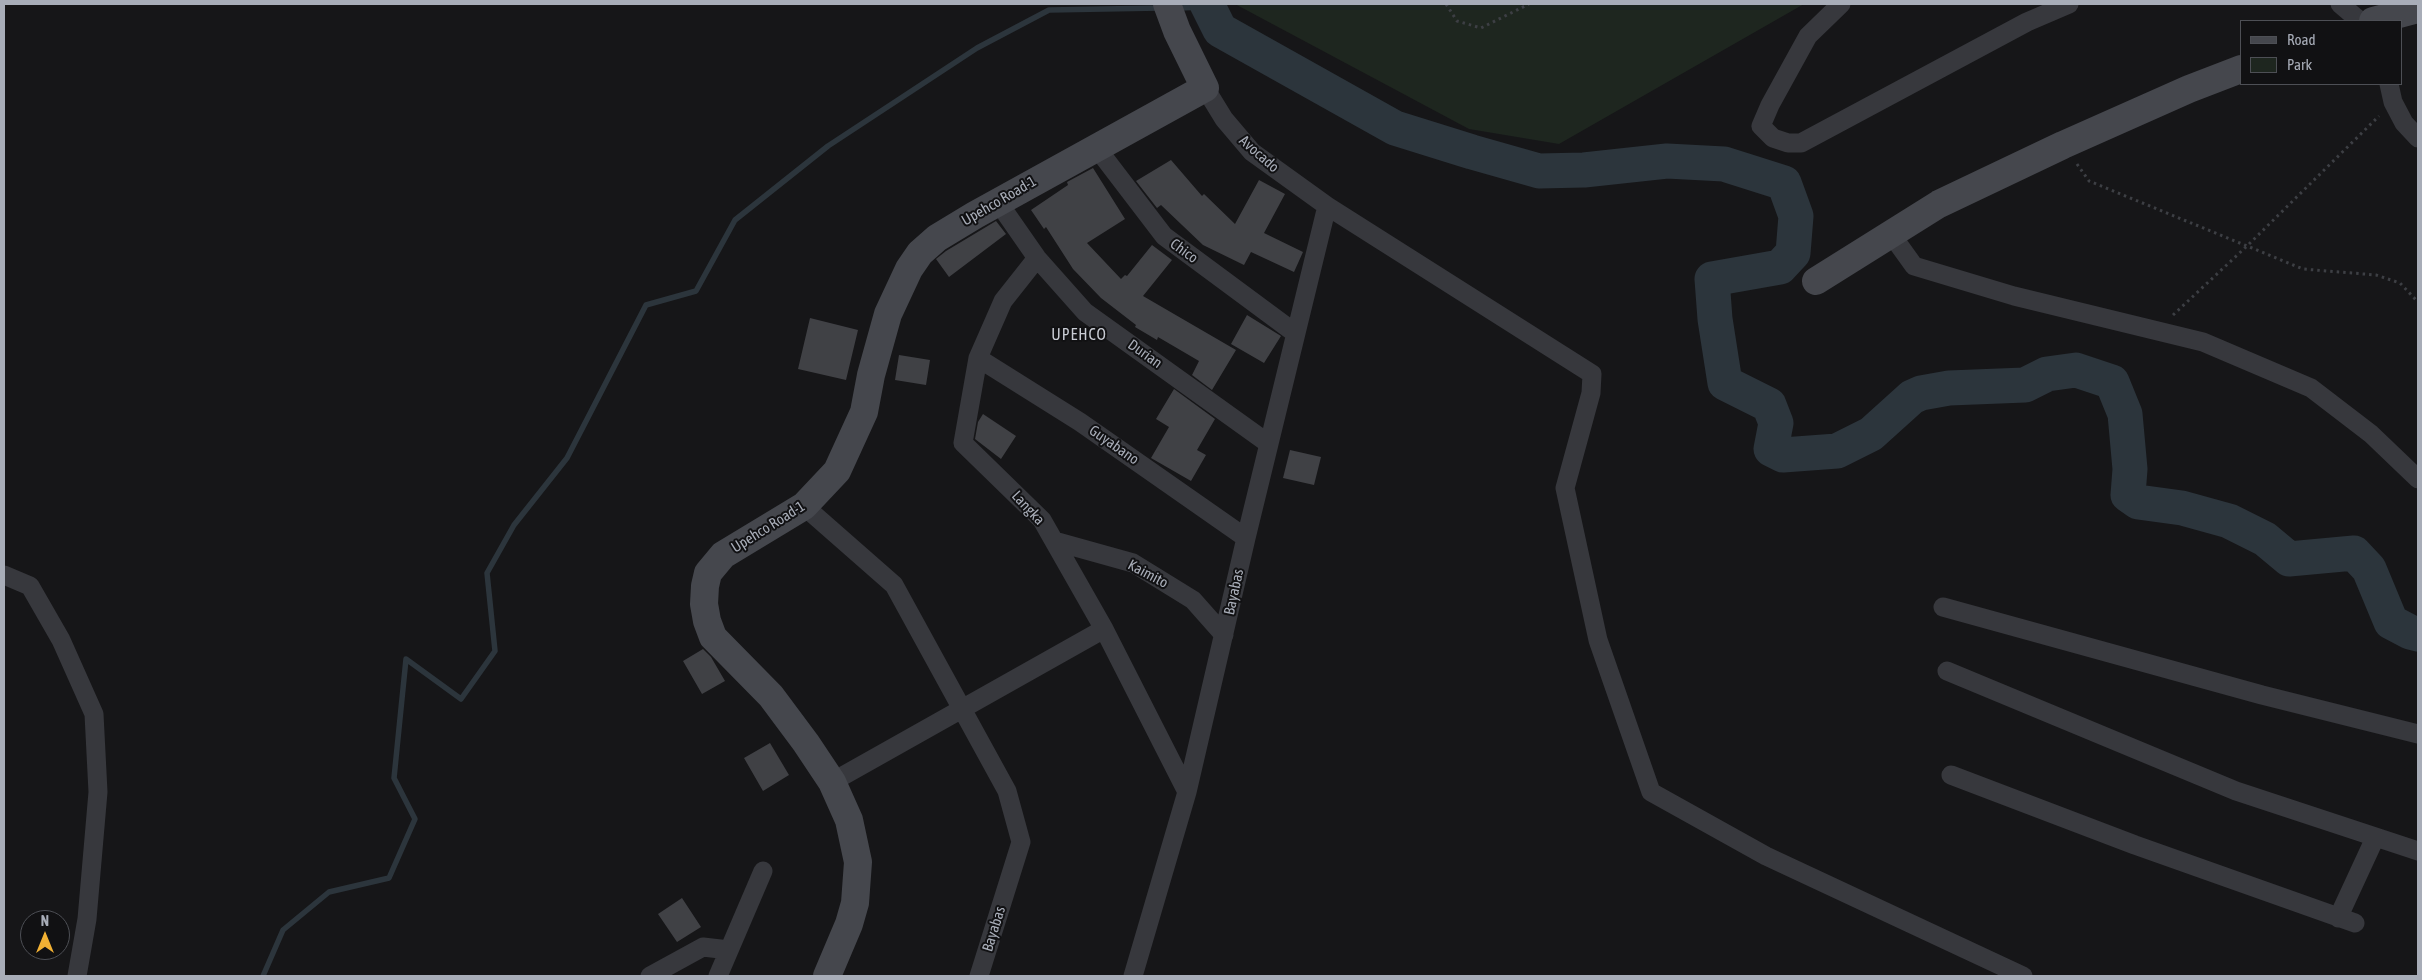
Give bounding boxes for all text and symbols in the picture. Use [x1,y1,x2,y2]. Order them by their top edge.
legend [2240,20,2402,85]
text: Road [2287,31,2316,48]
text: Park [2287,56,2312,73]
street label: Avocado [1235,132,1283,176]
street label: Upehco Road-1 [958,172,1040,230]
street label: Chico [1167,235,1201,267]
district label: UPEHCO [1050,325,1108,345]
street label: Durian [1124,336,1166,372]
street label: Guyabano [1086,421,1142,469]
street label: Langka [1008,487,1048,529]
street label: Upehco Road-1 [728,497,808,557]
street label: Kaimito [1125,556,1171,592]
street label: Bayabas [1220,567,1248,617]
street label: Bayabas [979,904,1009,954]
north arrow [20,910,70,960]
text: N [41,913,49,929]

